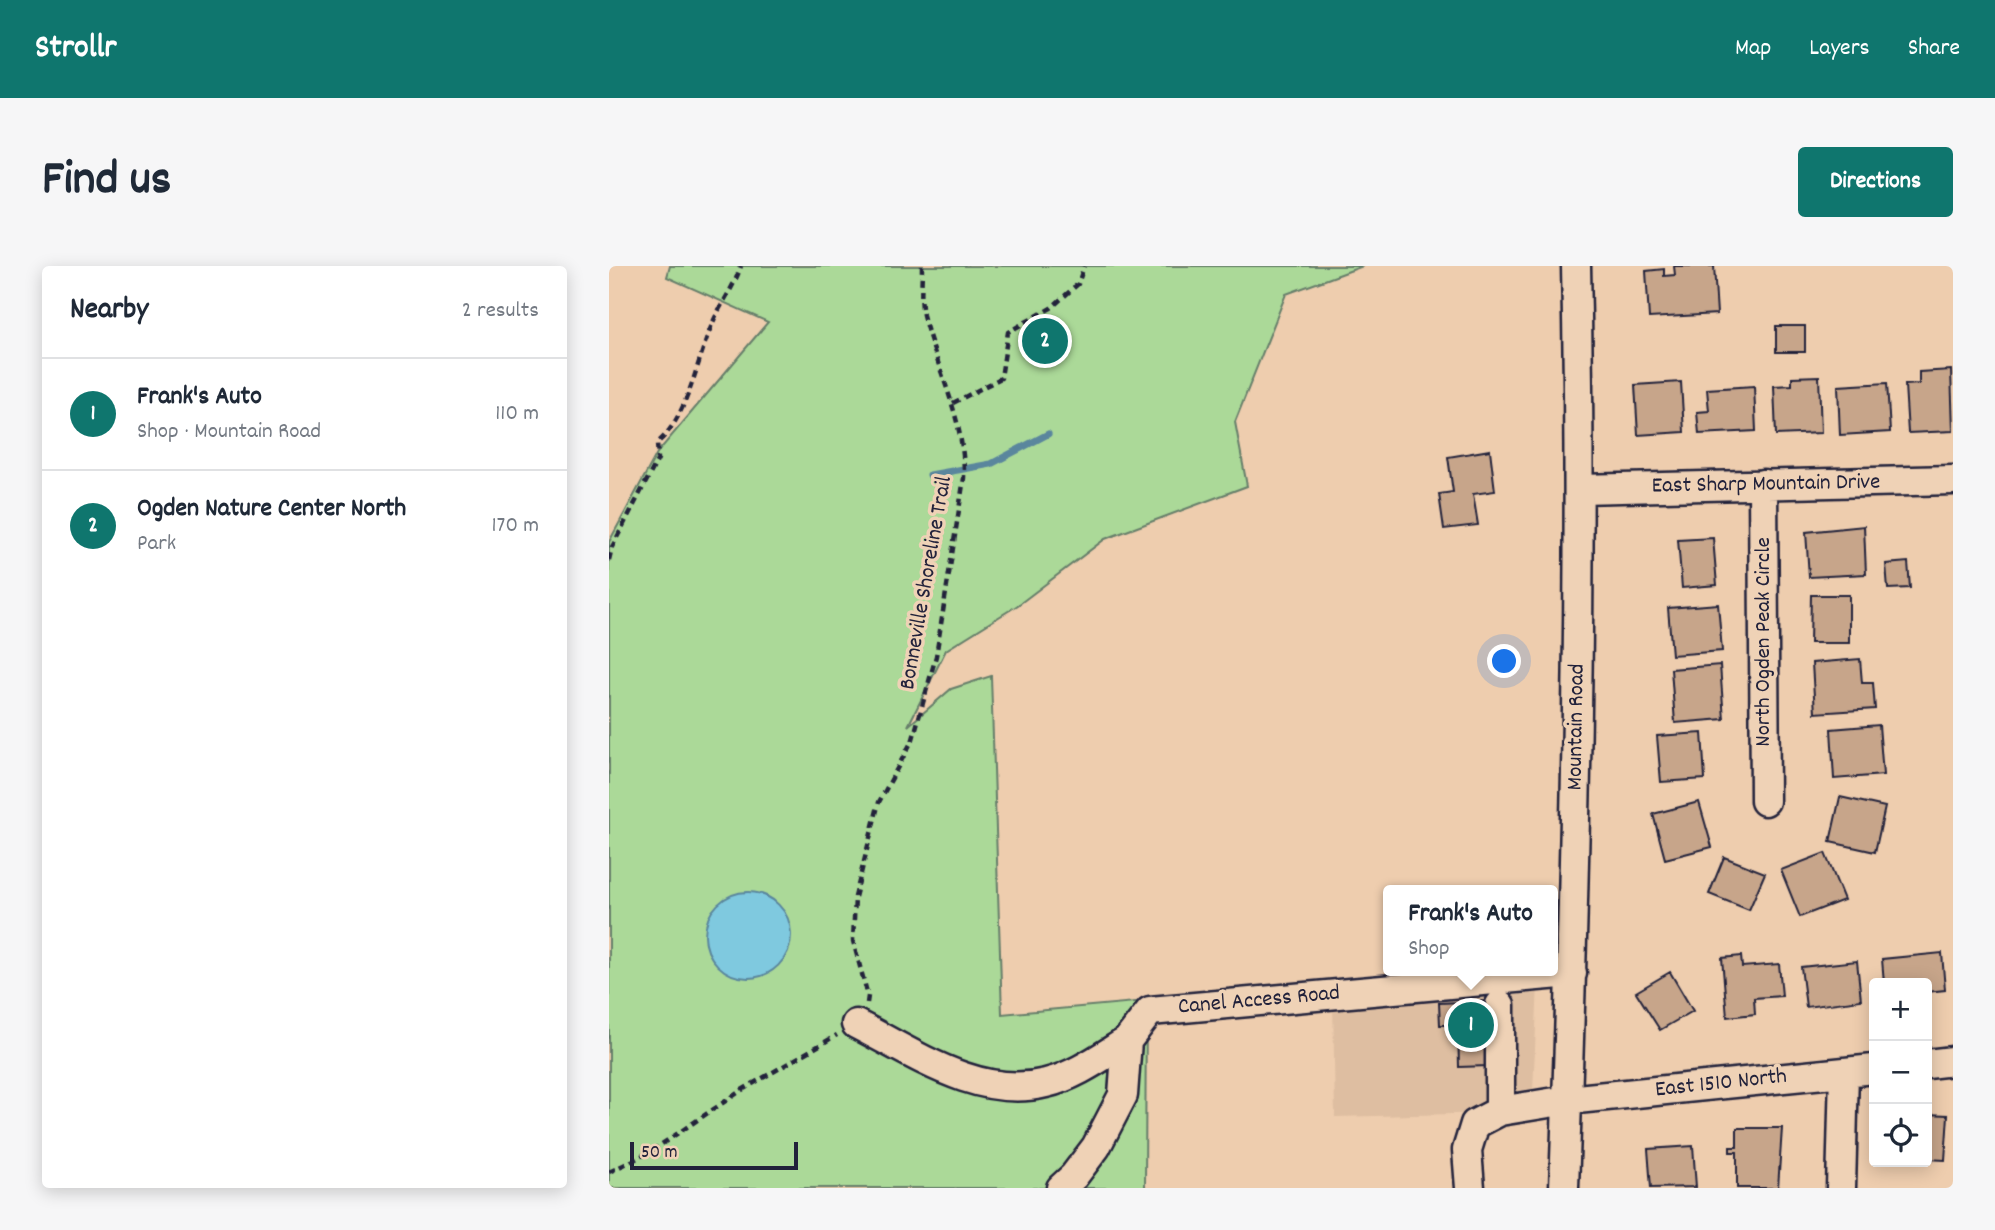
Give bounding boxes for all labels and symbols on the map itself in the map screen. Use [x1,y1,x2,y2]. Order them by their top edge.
pin: 2 [1022,315,1068,367]
street label: East Sharp Mountain Drive [1651,467,1881,503]
street label: Bonneville Shoreline Trail [892,473,962,692]
street label: North Ogden Peak Circle [1748,537,1781,747]
your location [1487,644,1521,678]
street label: Mountain Road [1559,663,1595,791]
street label: Canel Access Road [1177,977,1341,1025]
pin: 1 [1448,999,1494,1051]
street label: East 1510 North [1653,1061,1789,1107]
scale bar [630,1139,798,1171]

